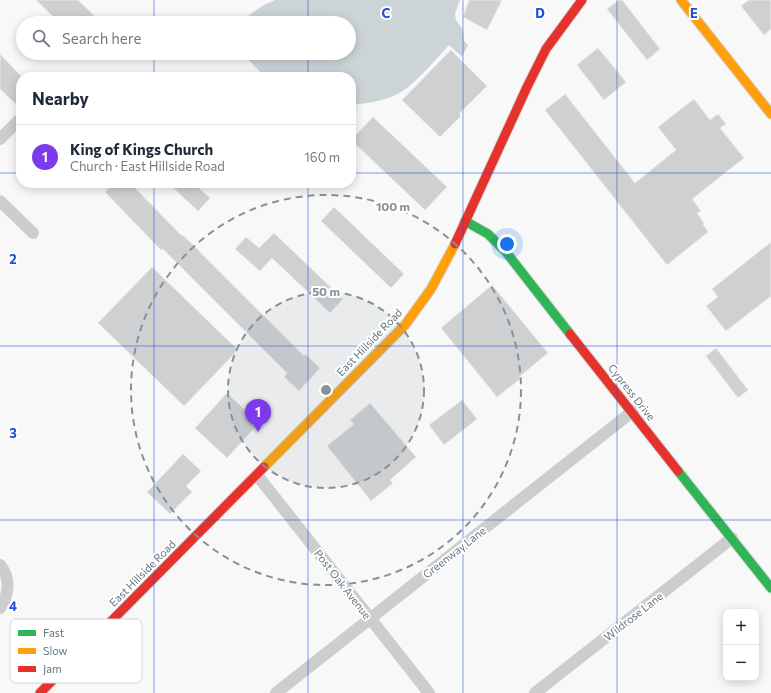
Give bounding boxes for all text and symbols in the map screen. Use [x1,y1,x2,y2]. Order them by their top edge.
text: C [382,5,391,21]
text: D [535,5,545,21]
text: E [690,5,698,21]
search box [16,16,356,60]
icon: search [30,27,52,49]
text: Search here [62,29,141,47]
text: Nearby [32,88,89,109]
text: King of Kings Church [70,140,213,158]
text: 1 [42,149,48,165]
text: 160 m [304,149,340,165]
text: Church · East Hillside Road [70,158,225,174]
text: 100 m [376,199,410,213]
your location [497,234,517,254]
text: 2 [9,251,17,267]
text: 50 m [312,284,340,298]
street label: East Hillside Road [334,306,404,378]
street label: Cypress Drive [606,361,658,423]
centre of rings [319,383,333,397]
pin: 1 [245,399,271,432]
text: 3 [9,425,17,441]
street label: Greenway Lane [420,523,488,581]
street label: East Hillside Road [106,537,178,609]
street label: Post Oak Avenue [312,547,374,621]
street label: Wildrose Lane [601,589,665,643]
text: 4 [9,598,17,614]
map controls [723,609,759,681]
button: + [723,609,759,645]
legend [10,619,142,683]
text: Fast [43,626,65,639]
text: Slow [43,644,68,657]
button: − [723,645,759,681]
text: Jam [43,662,62,676]

